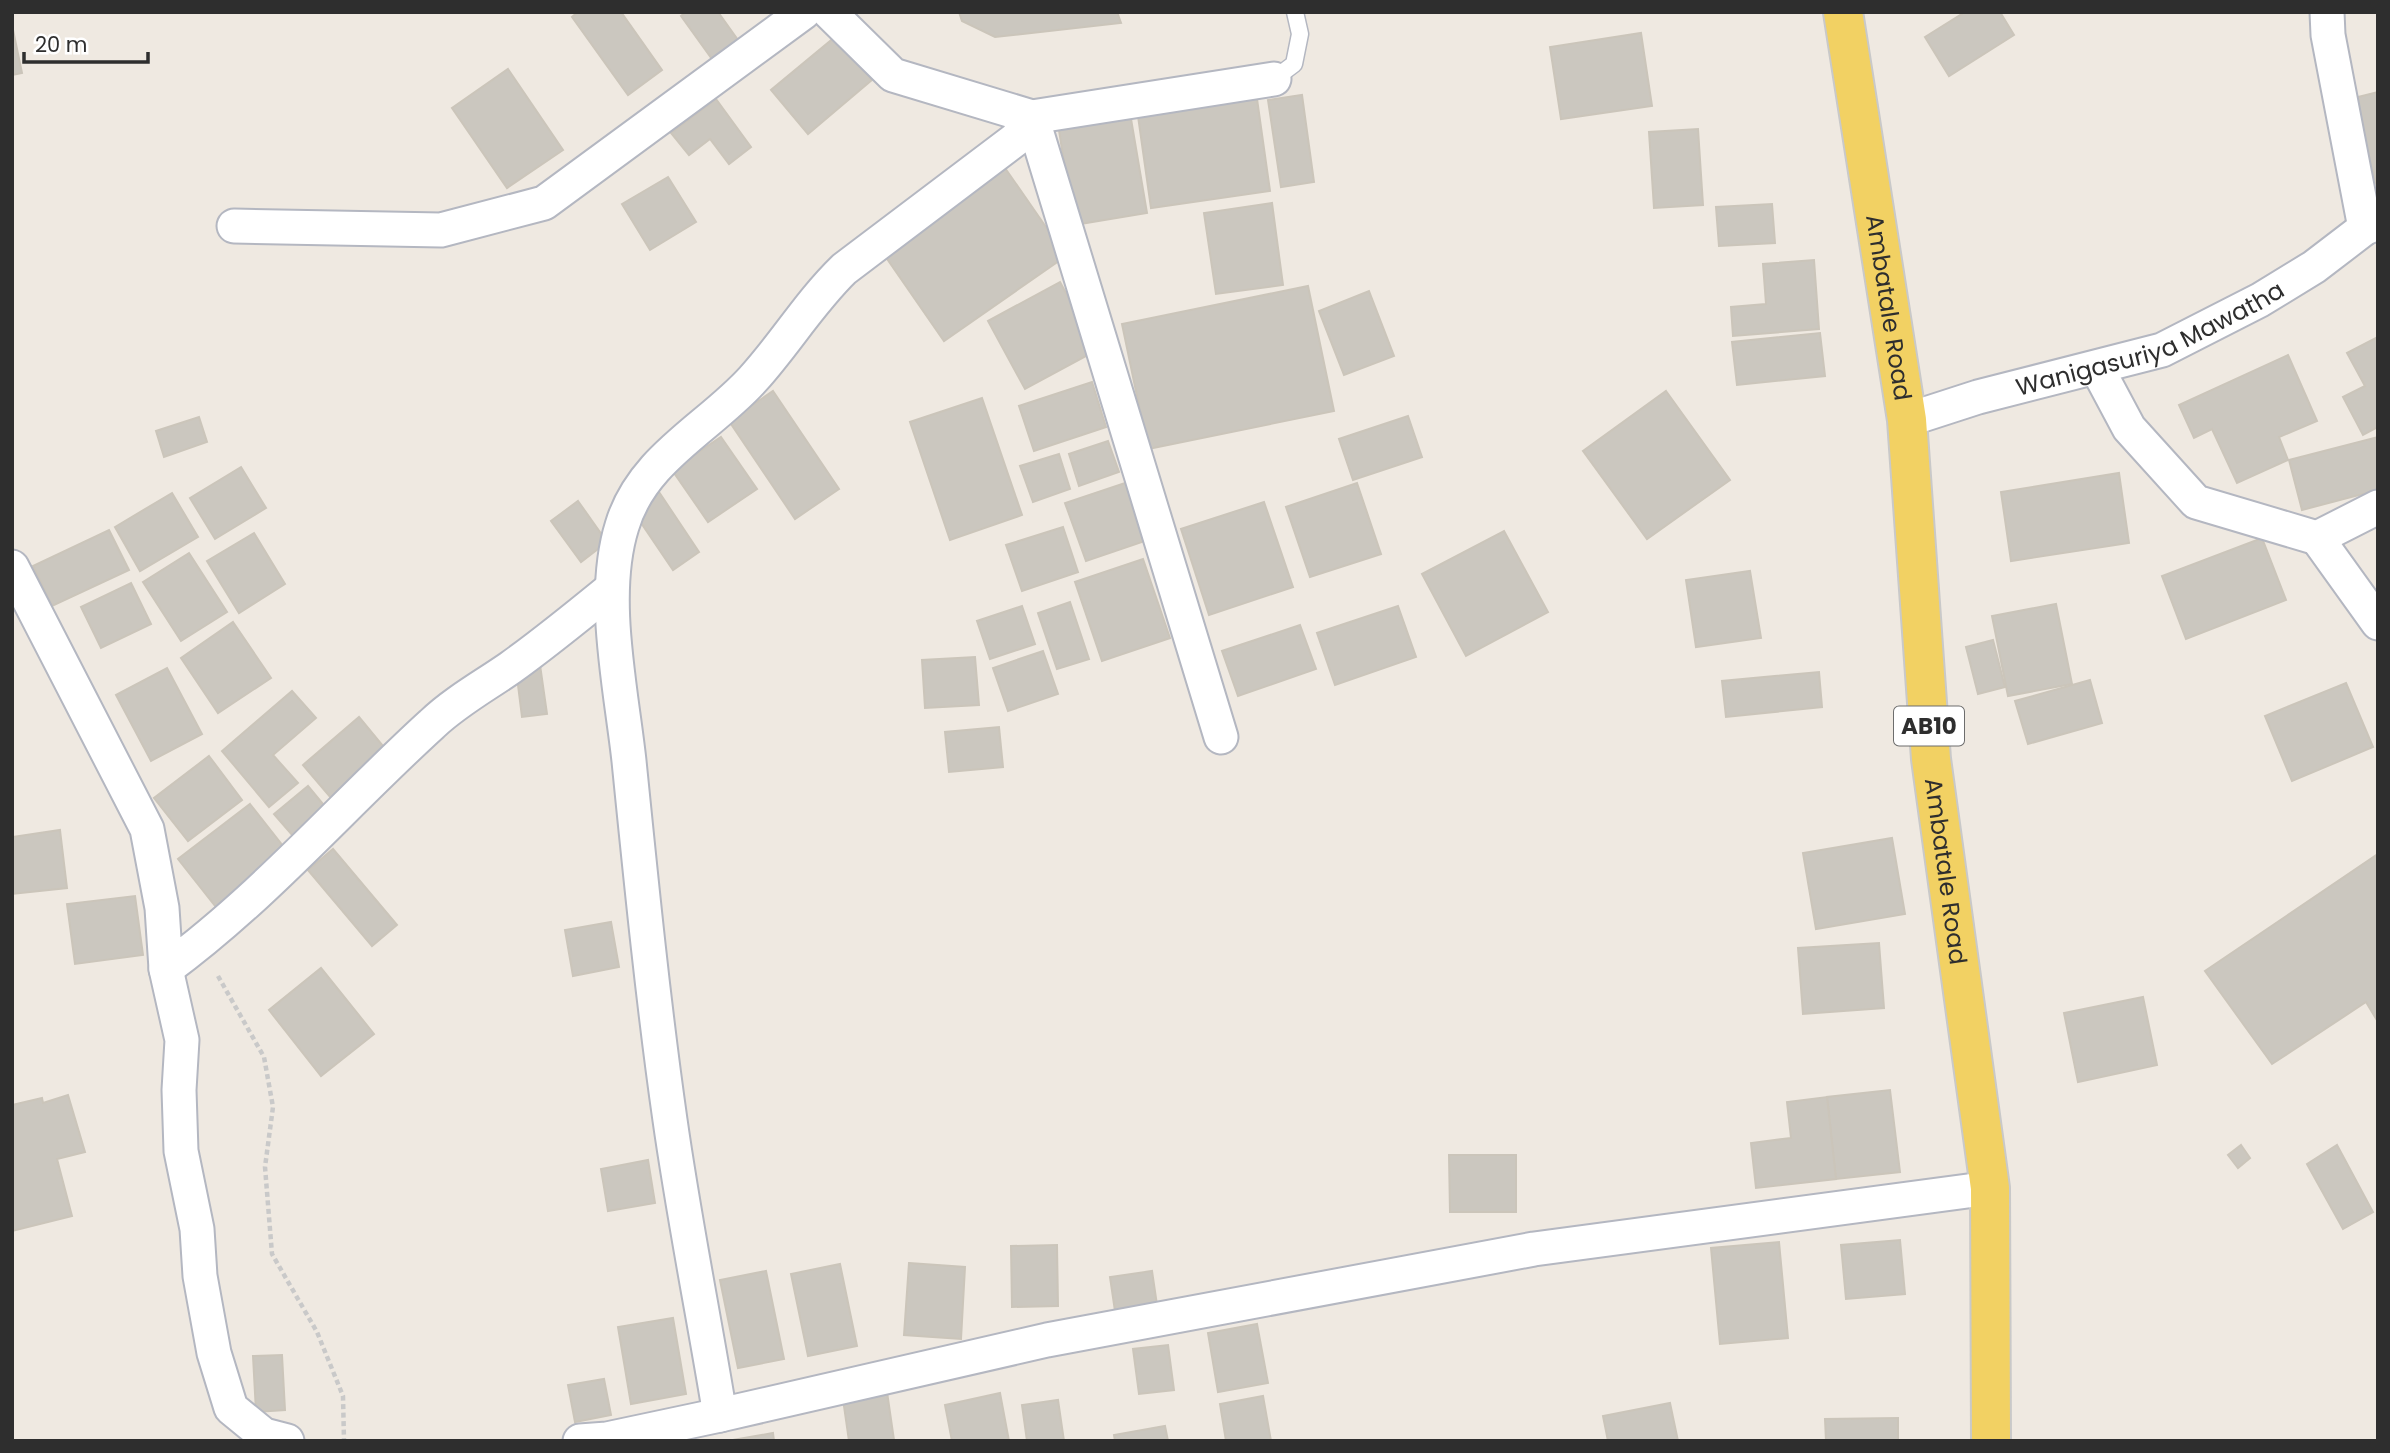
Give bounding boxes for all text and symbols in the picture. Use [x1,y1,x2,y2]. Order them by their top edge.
scale bar [24,21,149,65]
text: 20 m [35,30,88,59]
street label: Ambatale Road [1858,212,1920,403]
street label: Wanigasuriya Mawatha [2012,273,2290,403]
road number: AB10 [1894,706,1964,746]
street label: Ambatale Road [1917,776,1976,966]

